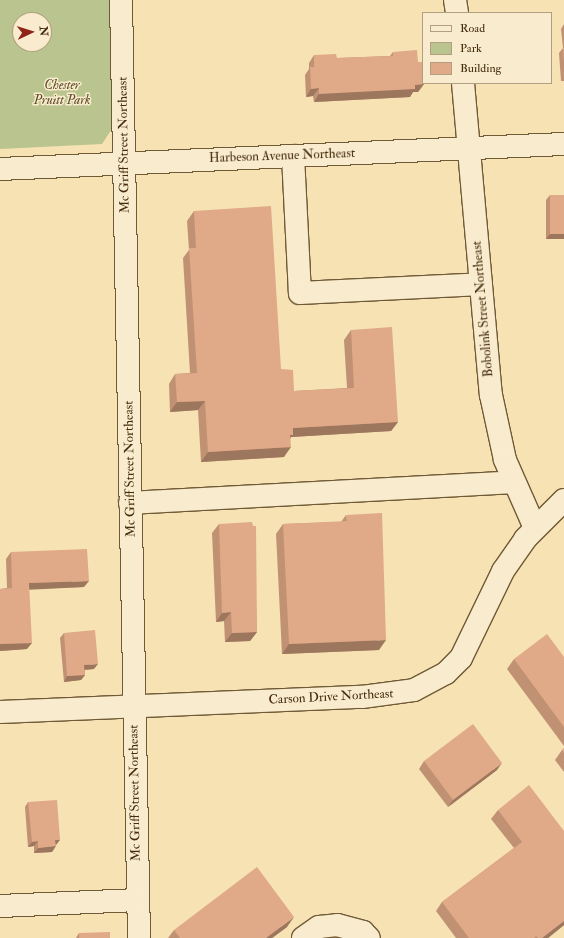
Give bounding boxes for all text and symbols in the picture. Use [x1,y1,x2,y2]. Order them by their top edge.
north arrow [12,12,52,52]
legend [422,12,552,84]
text: Road [460,21,485,36]
text: N [37,26,50,37]
text: Park [460,41,482,56]
text: Building [460,61,501,76]
street label: Mc Griff Street Northeast [115,77,133,213]
park label: Chester Pruitt Park [34,78,90,109]
street label: Harbeson Avenue Northeast [209,146,355,166]
street label: Bobolink Street Northeast [469,240,497,378]
street label: Mc Griff Street Northeast [121,401,139,537]
street label: Carson Drive Northeast [268,686,394,708]
street label: Mc Griff Street Northeast [126,725,144,861]

